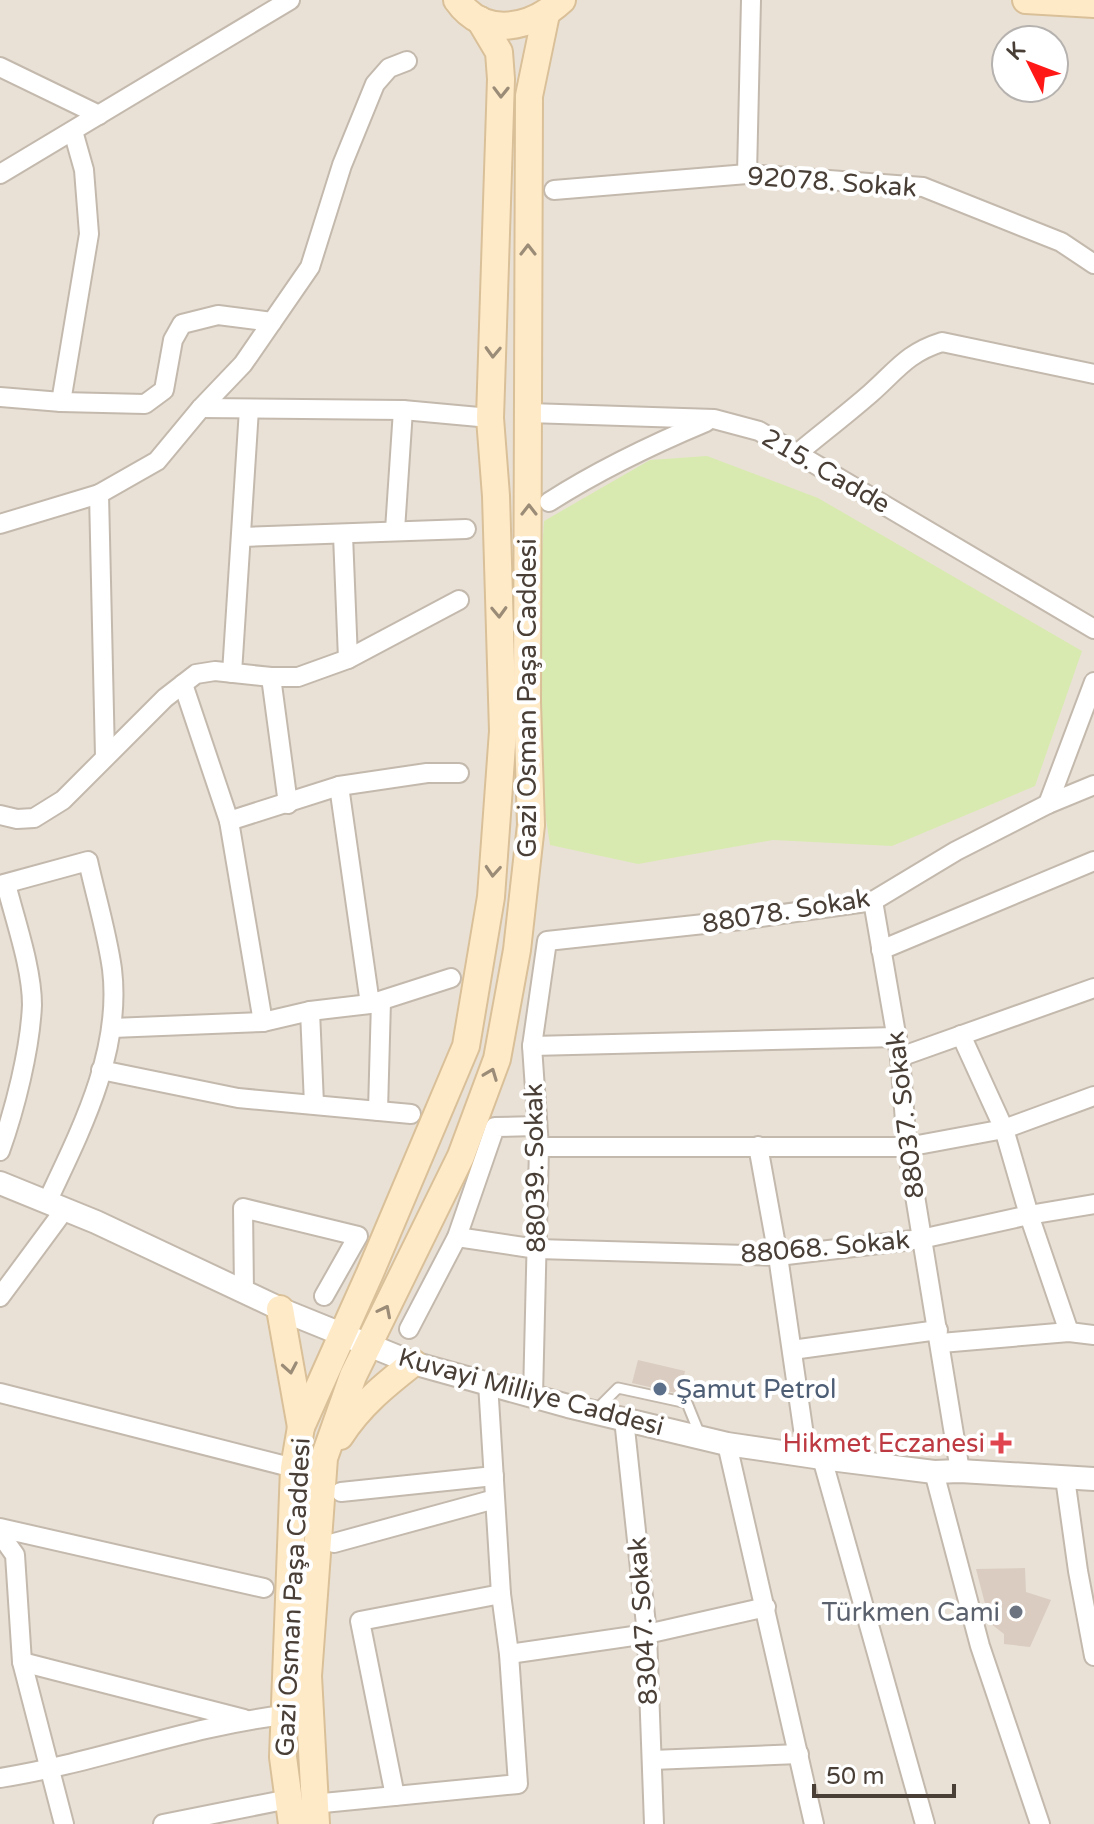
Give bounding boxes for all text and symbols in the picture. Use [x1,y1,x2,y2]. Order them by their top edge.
north arrow [990,24,1070,104]
text: K [1001,37,1031,65]
one-way arrow [492,86,510,99]
street label: 92078. Sokak [746,161,918,203]
one-way arrow [519,243,537,256]
one-way arrow [484,346,501,359]
street label: 215. Cadde [757,422,895,520]
one-way arrow [520,503,538,516]
street label: Gazi Osman Paşa Caddesi [512,538,543,858]
one-way arrow [491,606,508,619]
one-way arrow [485,865,502,878]
street label: 88078. Sokak [700,882,872,940]
street label: 88037. Sokak [879,1030,931,1200]
one-way arrow [481,1068,498,1082]
street label: 88039. Sokak [518,1083,552,1253]
street label: 88068. Sokak [739,1224,911,1270]
one-way arrow [375,1305,391,1320]
street label: Kuvayi Milliye Caddesi [395,1342,667,1442]
one-way arrow [281,1361,298,1375]
place label: Şamut Petrol [676,1374,837,1405]
marker: Şamut Petrol [651,1380,669,1398]
place label: Hikmet Eczanesi [783,1428,985,1459]
marker: Hikmet Eczanesi [992,1434,1010,1452]
street label: Gazi Osman Paşa Caddesi [269,1437,317,1757]
street label: 83047. Sokak [622,1536,664,1706]
place label: Türkmen Cami [822,1597,1000,1628]
marker: Türkmen Cami [1007,1603,1025,1621]
scale bar [814,1748,954,1798]
text: 50 m [826,1762,884,1791]

